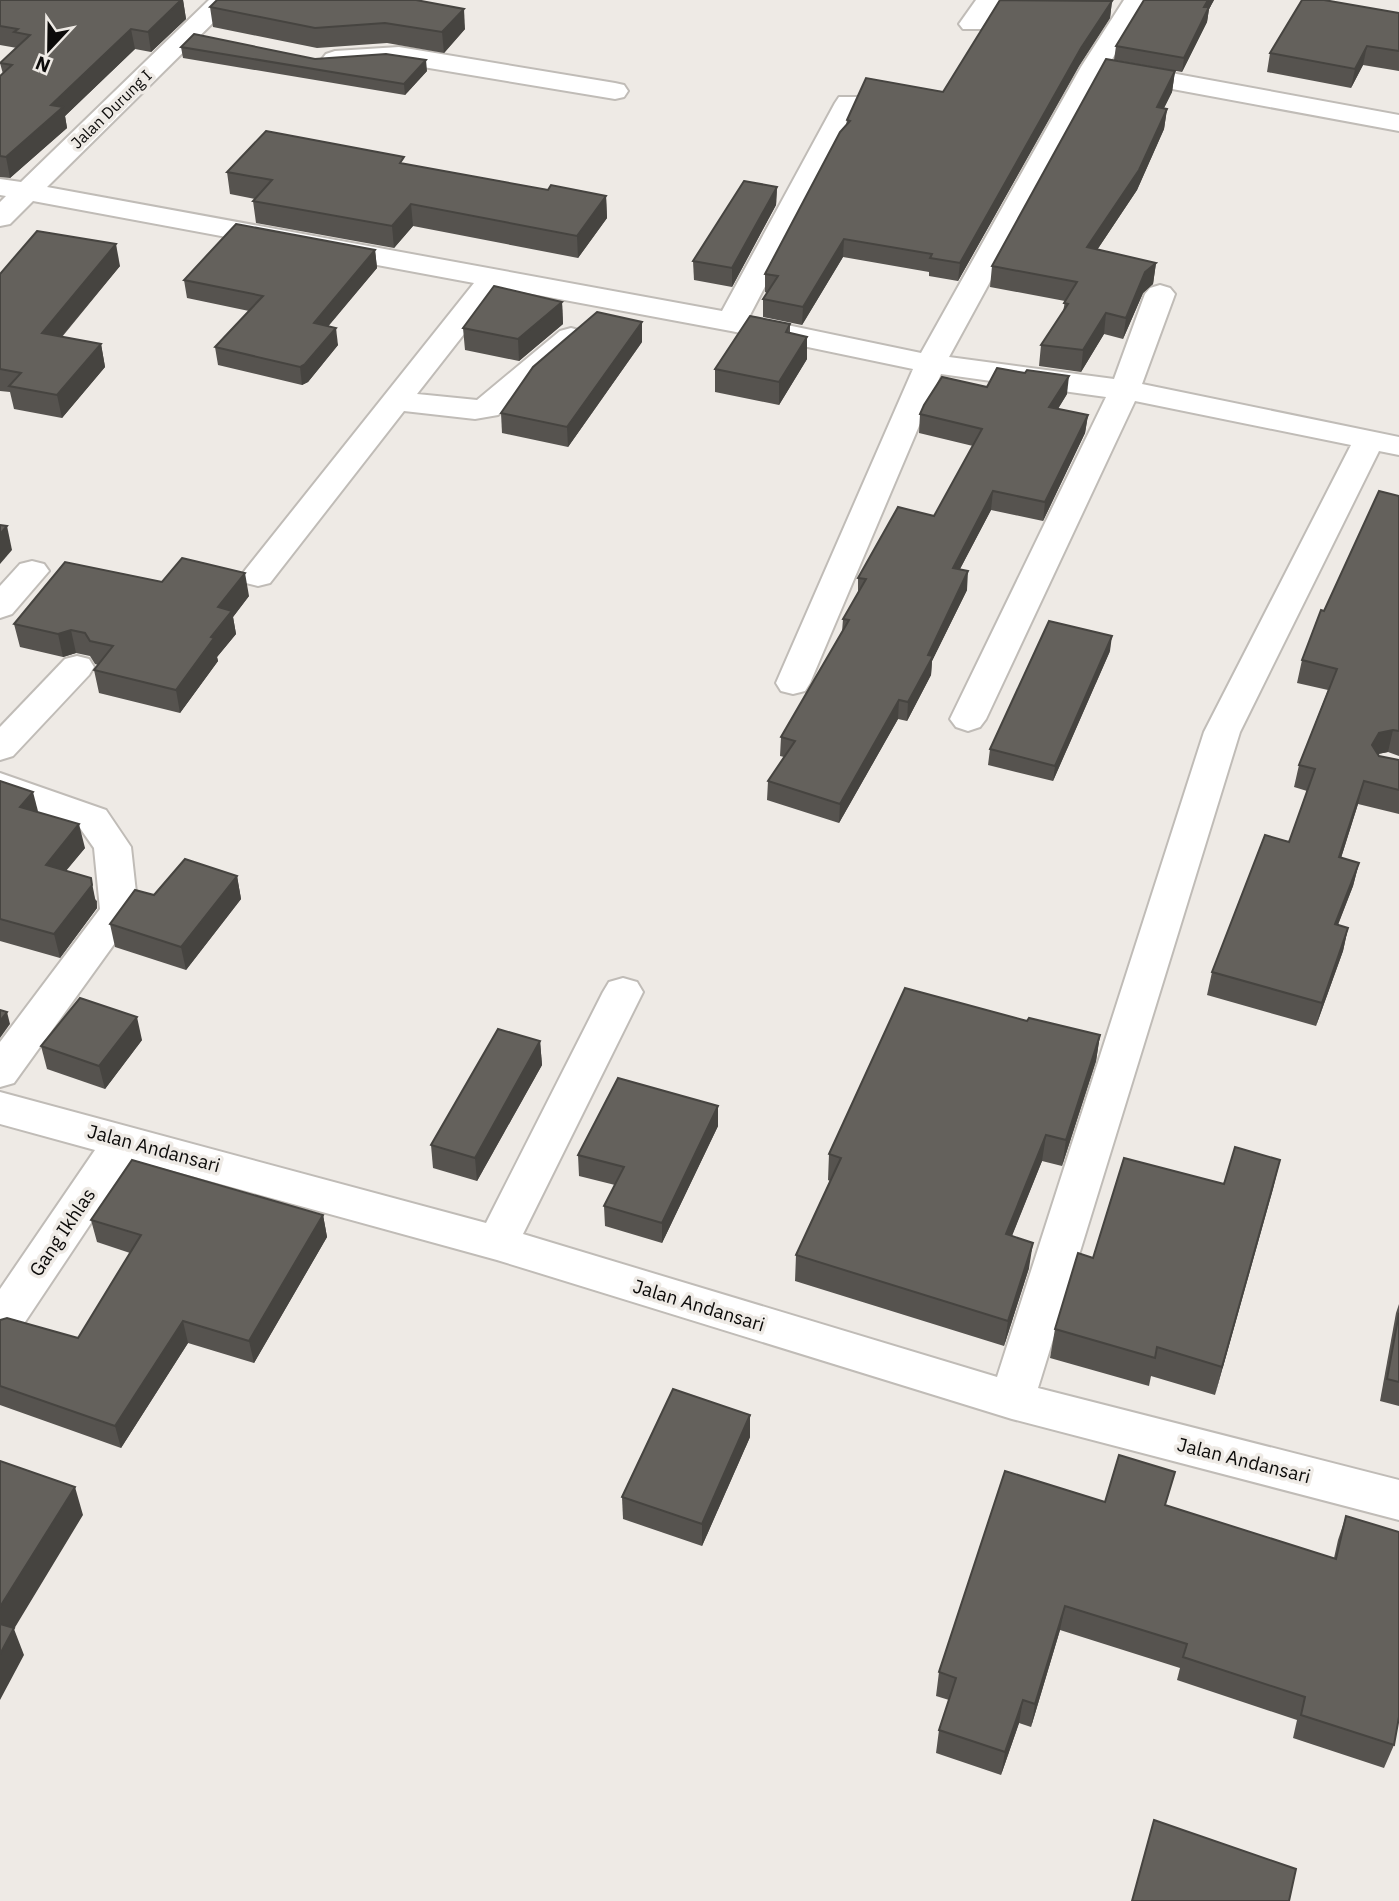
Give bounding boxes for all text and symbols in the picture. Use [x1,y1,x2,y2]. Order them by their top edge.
north arrow [14,14,84,84]
text: N [32,51,54,78]
street label: Jalan Durung I [66,65,156,153]
street label: Jalan Andansari [85,1119,223,1177]
street label: Gang Ikhlas [24,1183,100,1281]
street label: Jalan Andansari [630,1274,768,1336]
street label: Jalan Andansari [1175,1432,1313,1488]

